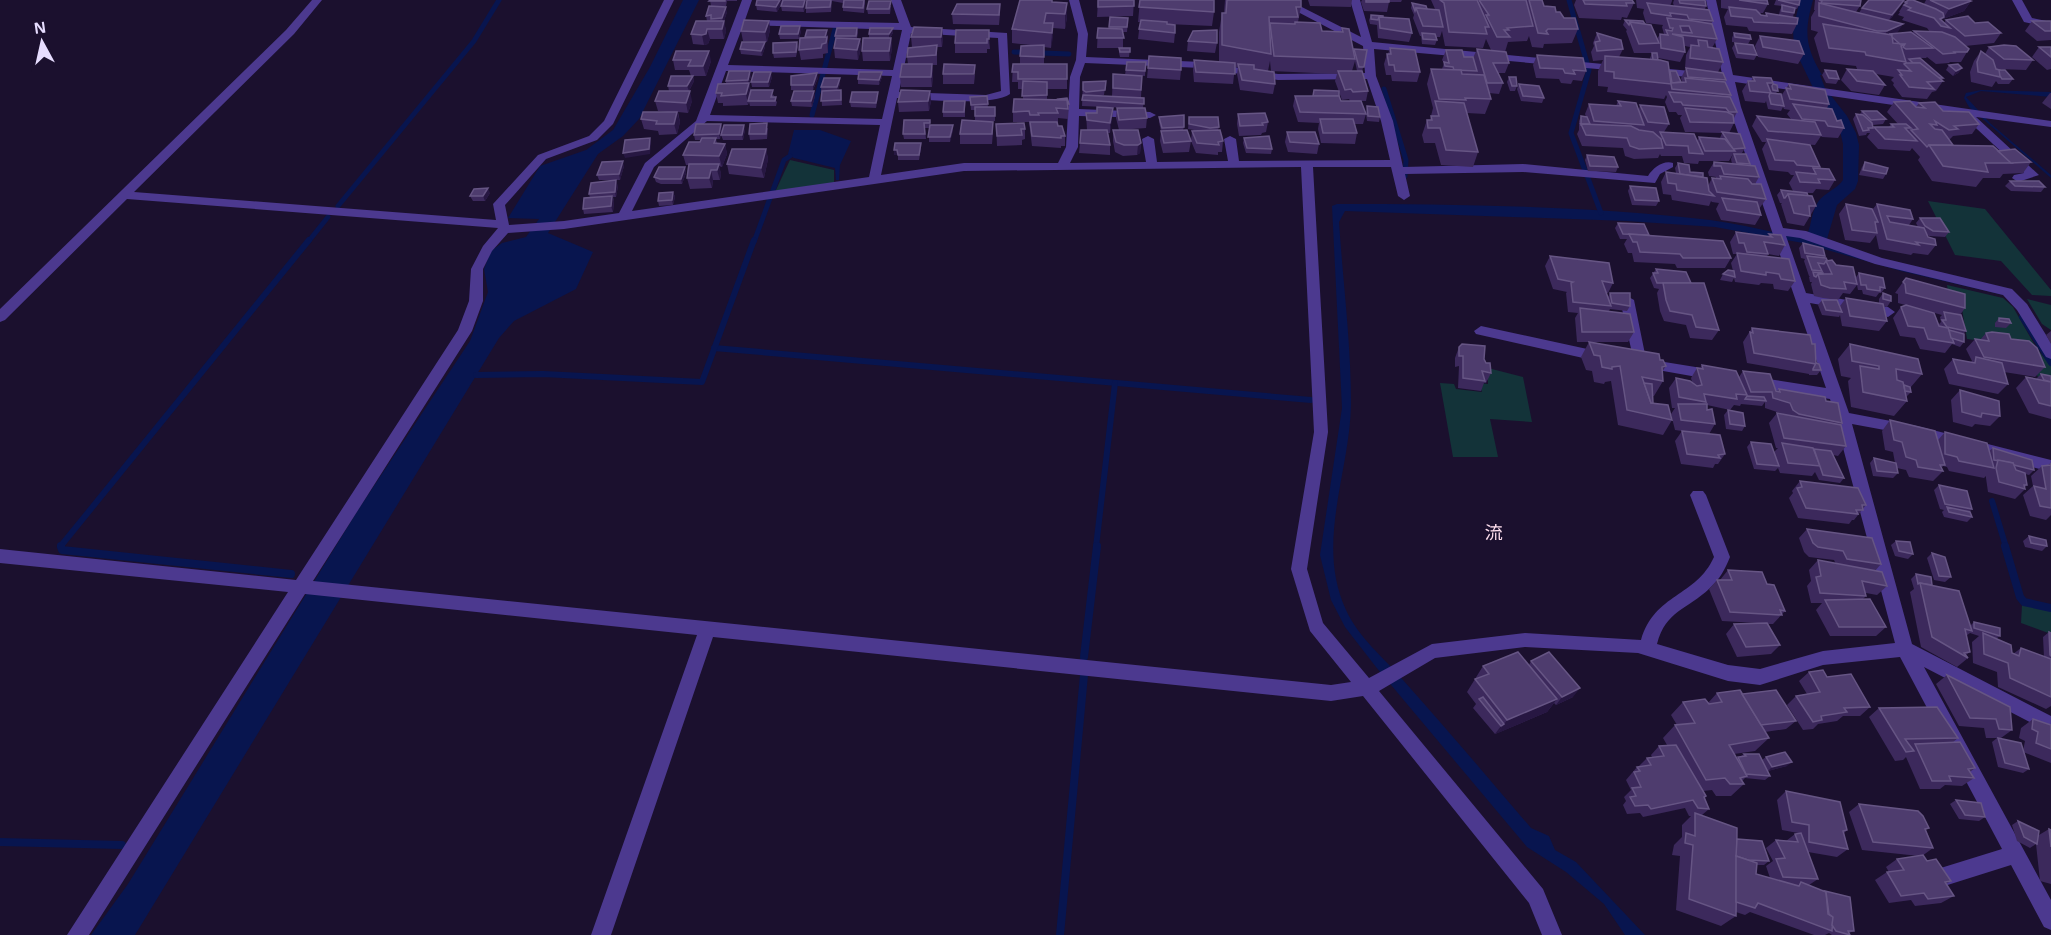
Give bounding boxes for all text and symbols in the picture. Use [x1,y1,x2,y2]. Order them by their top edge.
north arrow [12,12,72,72]
text: N [33,18,47,37]
district label: 流 [1485,523,1503,543]

